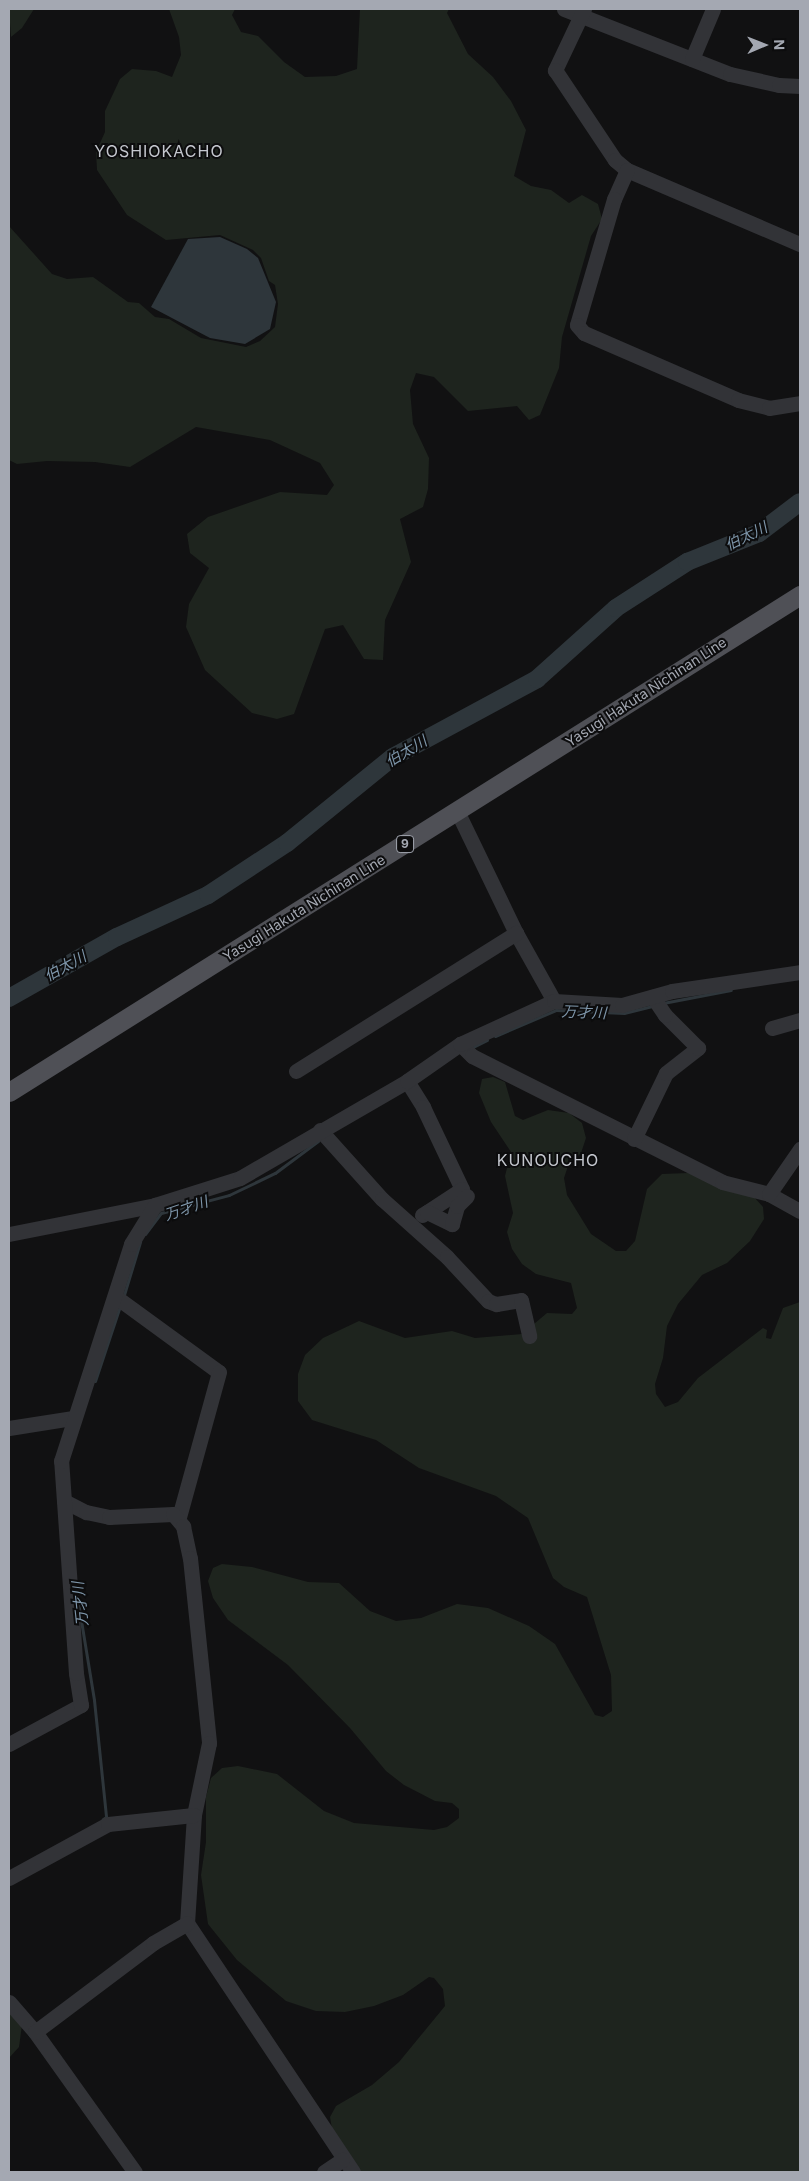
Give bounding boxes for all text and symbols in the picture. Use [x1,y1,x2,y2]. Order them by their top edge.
north arrow [739,20,789,70]
text: N [771,39,788,50]
district label: YOSHIOKACHO [93,141,225,161]
water label: 伯太川 [722,518,770,554]
street label: Yasugi Hakuta Nichinan Line [562,634,730,750]
water label: 伯太川 [382,732,430,770]
road number: 9 [395,834,415,854]
street label: Yasugi Hakuta Nichinan Line [220,851,388,965]
water label: 伯太川 [41,947,89,985]
water label: 万才川 [561,1002,607,1022]
district label: KUNOUCHO [496,1150,600,1170]
water label: 万才川 [162,1192,210,1224]
water label: 万才川 [69,1581,91,1627]

